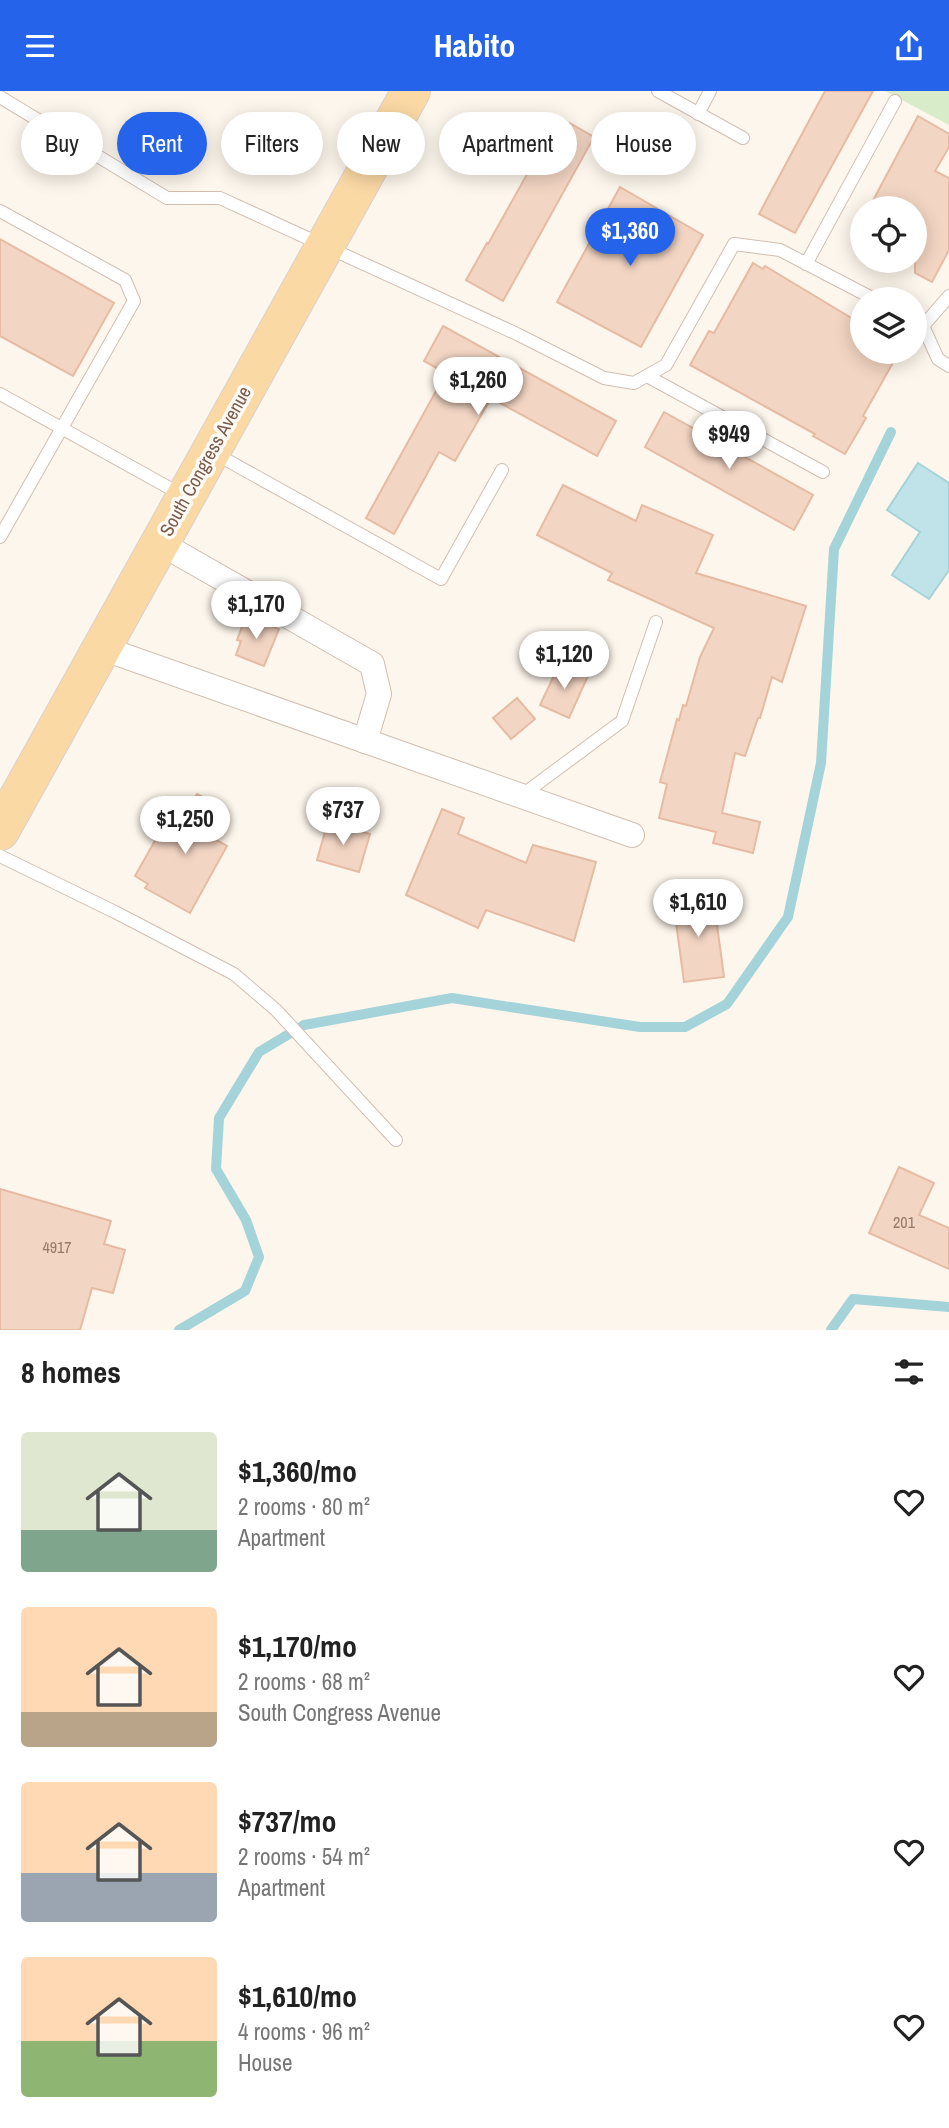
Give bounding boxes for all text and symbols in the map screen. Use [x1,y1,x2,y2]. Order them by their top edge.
text: Habito [434,24,515,67]
icon: menu [21,27,59,65]
icon: share [890,27,928,65]
chip: Buy [21,112,103,175]
chip: Rent [117,112,207,175]
chip: Filters [221,112,323,175]
chip: New [337,112,425,175]
chip: Apartment [439,112,577,175]
chip: House [591,112,696,175]
map controls [850,196,927,364]
button: locate [850,196,927,273]
pin: $1,360 [573,209,687,268]
text: $1,360 [601,215,659,246]
button: layers [850,287,927,364]
pin: $1,260 [421,357,535,417]
text: $1,260 [449,364,507,395]
street label: South Congress Avenue [153,381,257,541]
pin: $949 [688,411,770,471]
text: $949 [708,418,750,449]
pin: $1,170 [199,581,313,641]
text: $1,170 [227,588,285,619]
pin: $1,120 [507,631,621,691]
text: $1,120 [535,638,593,669]
pin: $737 [302,787,384,847]
text: $737 [322,794,364,825]
pin: $1,250 [128,797,242,856]
text: $1,250 [156,803,214,834]
pin: $1,610 [641,879,755,939]
text: $1,610 [669,886,727,917]
house number: 201 [893,1211,916,1233]
house number: 4917 [42,1236,72,1258]
text: 8 homes [21,1352,121,1392]
icon: filters [890,1353,928,1391]
text: $1,360/mo [238,1451,357,1491]
icon: home [77,1460,161,1544]
icon: heart [890,1483,928,1521]
text: 2 rooms · 80 m² [238,1491,370,1522]
text: Apartment [238,1522,325,1553]
text: $1,170/mo [238,1626,357,1666]
icon: home [77,1635,161,1719]
icon: heart [890,1658,928,1696]
text: 2 rooms · 68 m² [238,1666,370,1697]
text: South Congress Avenue [238,1697,441,1728]
text: $737/mo [238,1801,336,1841]
icon: home [77,1810,161,1894]
icon: heart [890,1833,928,1871]
text: 2 rooms · 54 m² [238,1841,370,1872]
text: Apartment [238,1872,325,1903]
text: $1,610/mo [238,1976,357,2016]
icon: home [77,1985,161,2069]
icon: heart [890,2008,928,2046]
text: 4 rooms · 96 m² [238,2016,370,2047]
text: House [238,2047,293,2078]

